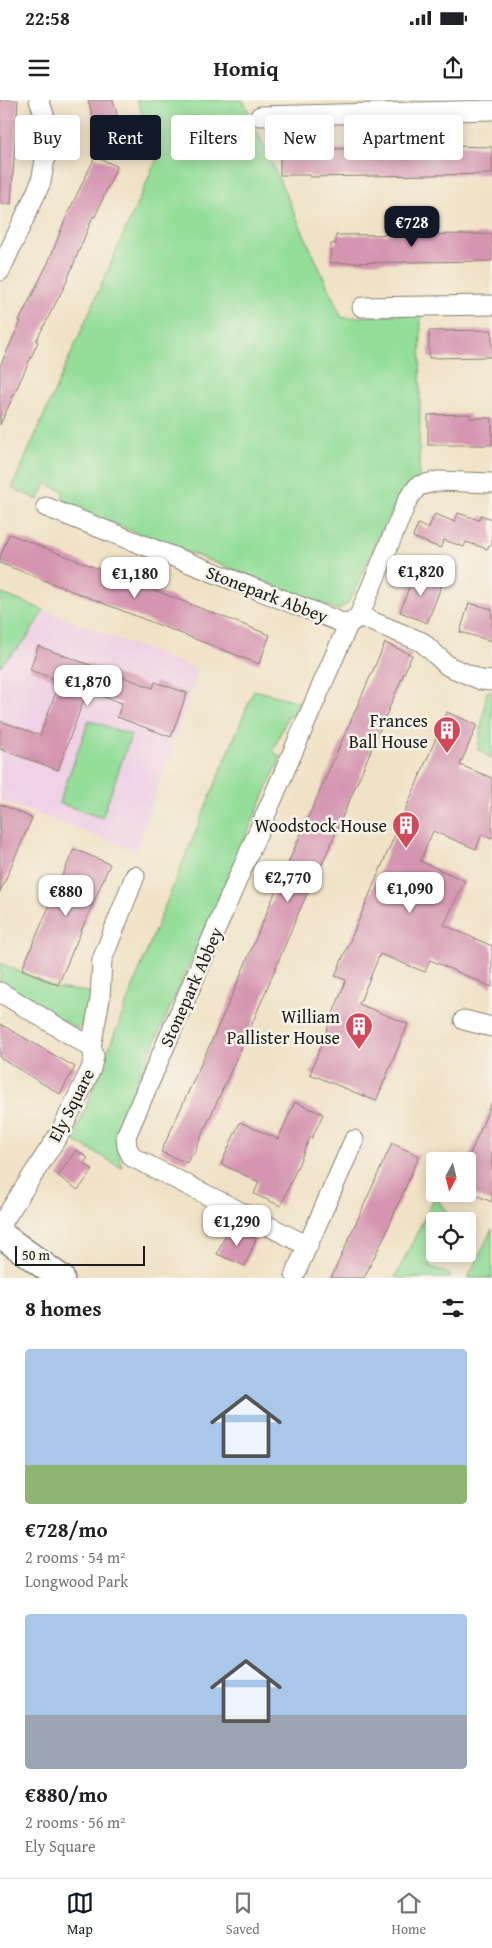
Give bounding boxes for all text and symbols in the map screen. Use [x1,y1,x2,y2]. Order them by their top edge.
text: 22:58 [25,4,70,32]
text: Homiq [214,52,278,84]
icon: menu [25,54,53,82]
icon: share [439,54,467,82]
chip: Buy [15,115,80,160]
chip: Rent [90,115,161,160]
chip: Filters [171,115,255,160]
chip: New [265,115,334,160]
chip: Apartment [344,115,463,160]
pin: €728 [382,206,442,248]
text: €728 [395,210,429,234]
pin: €1,820 [380,554,462,597]
pin: €1,180 [94,556,176,599]
street label: Stonepark Abbey [202,558,332,630]
text: €1,820 [398,559,444,583]
text: €1,180 [112,561,158,585]
pin: €1,870 [47,664,129,707]
text: €1,870 [65,669,111,693]
place label: Frances Ball House [349,707,428,755]
building icon: Frances Ball House [432,715,462,754]
building icon: Woodstock House [391,810,421,849]
place label: Woodstock House [254,812,387,839]
pin: €2,770 [247,860,329,903]
text: €2,770 [265,865,311,889]
pin: €1,090 [369,872,451,914]
pin: €880 [36,874,96,917]
text: €1,090 [387,876,433,900]
text: €880 [49,879,83,903]
street label: Stonepark Abbey [153,923,229,1051]
place label: William Pallister House [227,1003,340,1051]
building icon: William Pallister House [344,1011,374,1050]
street label: Ely Square [41,1064,101,1146]
north arrow [426,1152,476,1202]
map controls [426,1152,476,1262]
pin: €1,290 [196,1204,278,1247]
text: €1,290 [214,1209,260,1233]
button: locate [426,1212,476,1262]
scale bar [15,1243,145,1266]
text: 50 m [22,1245,50,1265]
text: 8 homes [25,1293,101,1324]
icon: filters [439,1294,467,1322]
icon: home [201,1381,291,1471]
text: €728/mo [25,1514,108,1545]
text: 2 rooms · 54 m² [25,1545,125,1569]
text: Longwood Park [25,1569,128,1593]
icon: home [201,1646,291,1736]
text: €880/mo [25,1779,108,1810]
text: 2 rooms · 56 m² [25,1810,125,1834]
text: Ely Square [25,1834,95,1858]
tab: Map [66,1889,94,1939]
tab: Saved [226,1889,260,1939]
tab: Home [392,1889,426,1939]

